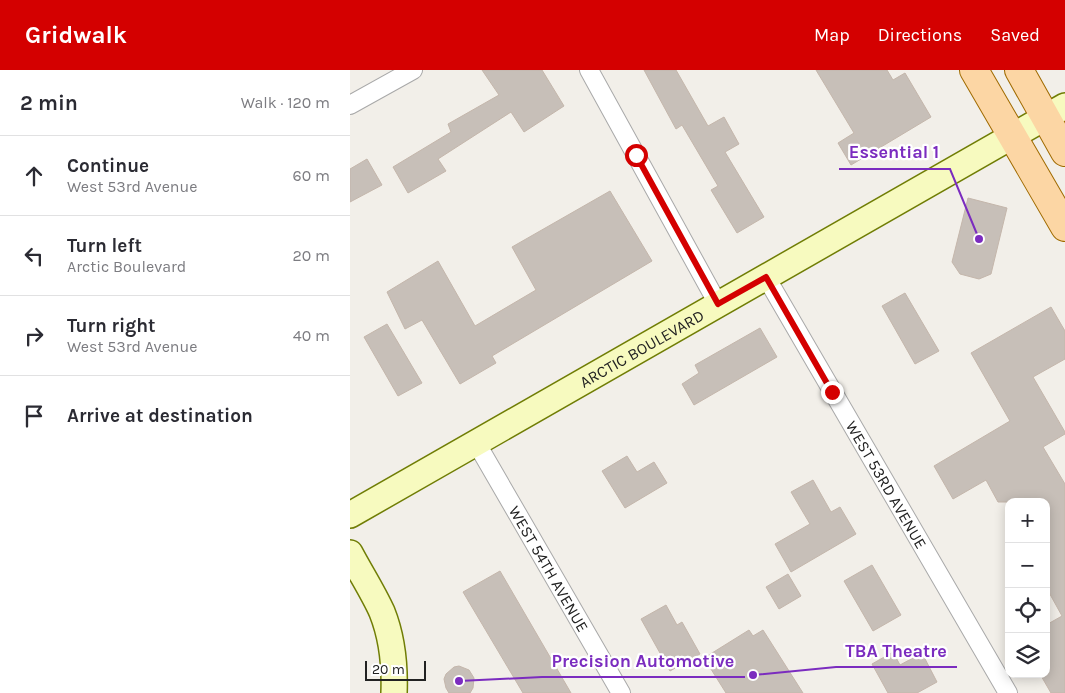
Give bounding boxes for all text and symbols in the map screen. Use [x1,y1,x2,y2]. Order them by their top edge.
text: Gridwalk [25,21,127,49]
text: Map [814,24,850,46]
text: Directions [878,24,962,46]
text: Saved [990,24,1040,46]
text: 2 min [20,91,78,115]
text: Walk · 120 m [241,93,330,112]
callout: Essential 1 [839,136,950,169]
text: Essential 1 [849,141,939,163]
route start [625,144,648,167]
text: Continue [67,155,149,177]
icon: ahead [20,162,48,190]
text: 60 m [293,166,330,185]
text: West 53rd Avenue [67,177,197,196]
text: Turn left [67,235,142,257]
icon: left [20,242,48,270]
text: 20 m [292,246,330,265]
text: Arctic Boulevard [67,257,186,276]
street label: ARCTIC BOULEVARD [576,305,707,391]
text: Turn right [67,315,156,337]
icon: right [20,322,48,350]
text: 40 m [293,326,330,345]
text: West 53rd Avenue [67,337,197,356]
route end [821,381,844,404]
icon: arrive [20,402,48,430]
text: Arrive at destination [67,405,253,427]
street label: WEST 53RD AVENUE [842,417,931,552]
map controls [1005,498,1050,678]
button: + [1005,498,1050,543]
street label: WEST 54TH AVENUE [505,502,593,635]
button: − [1005,543,1050,588]
button: locate [1005,588,1050,633]
button: layers [1005,633,1050,678]
callout: TBA Theatre [836,634,957,667]
text: TBA Theatre [845,640,947,662]
callout: Precision Automotive [542,644,745,677]
text: Precision Automotive [552,650,734,672]
scale bar [365,658,426,681]
text: 20 m [372,661,405,678]

